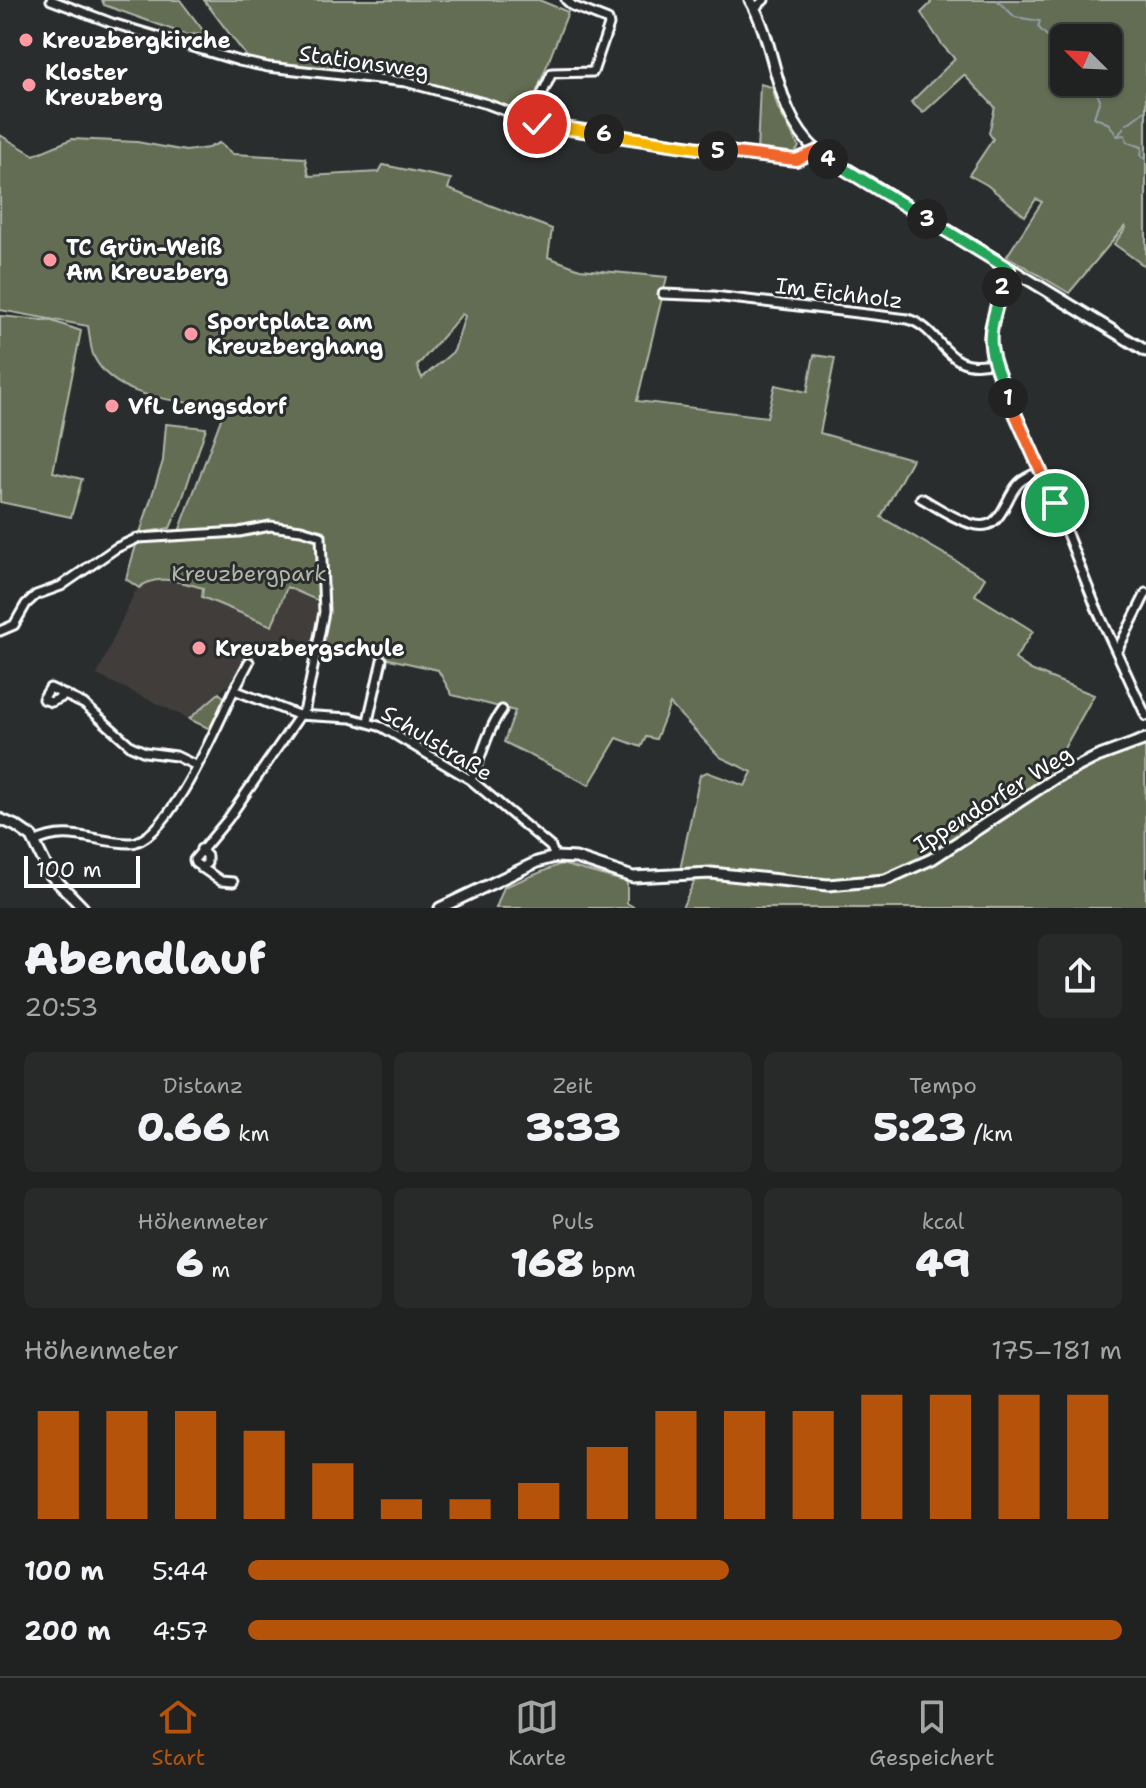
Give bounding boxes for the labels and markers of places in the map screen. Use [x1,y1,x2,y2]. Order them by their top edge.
place label: Kreuzbergkirche [42,26,231,55]
marker: Kreuzbergkirche [17,31,35,49]
place label: Kloster Kreuzberg [45,58,163,112]
marker: Kloster Kreuzberg [20,76,38,94]
pin [503,90,571,158]
pin: 6 [584,114,624,154]
pin: 5 [698,131,738,171]
pin: 4 [808,139,848,179]
pin: 3 [907,199,947,239]
place label: TC Grün-Weiß Am Kreuzberg [66,233,228,287]
marker: TC Grün-Weiß Am Kreuzberg [41,251,59,269]
pin: 2 [982,267,1022,307]
place label: Sportplatz am Kreuzberghang [207,307,383,361]
marker: Sportplatz am Kreuzberghang [182,325,200,343]
pin: 1 [988,378,1028,418]
place label: VfL Lengsdorf [128,392,287,421]
marker: VfL Lengsdorf [103,397,121,415]
pin [1021,469,1089,537]
place label: Kreuzbergschule [215,634,405,663]
marker: Kreuzbergschule [190,639,208,657]

